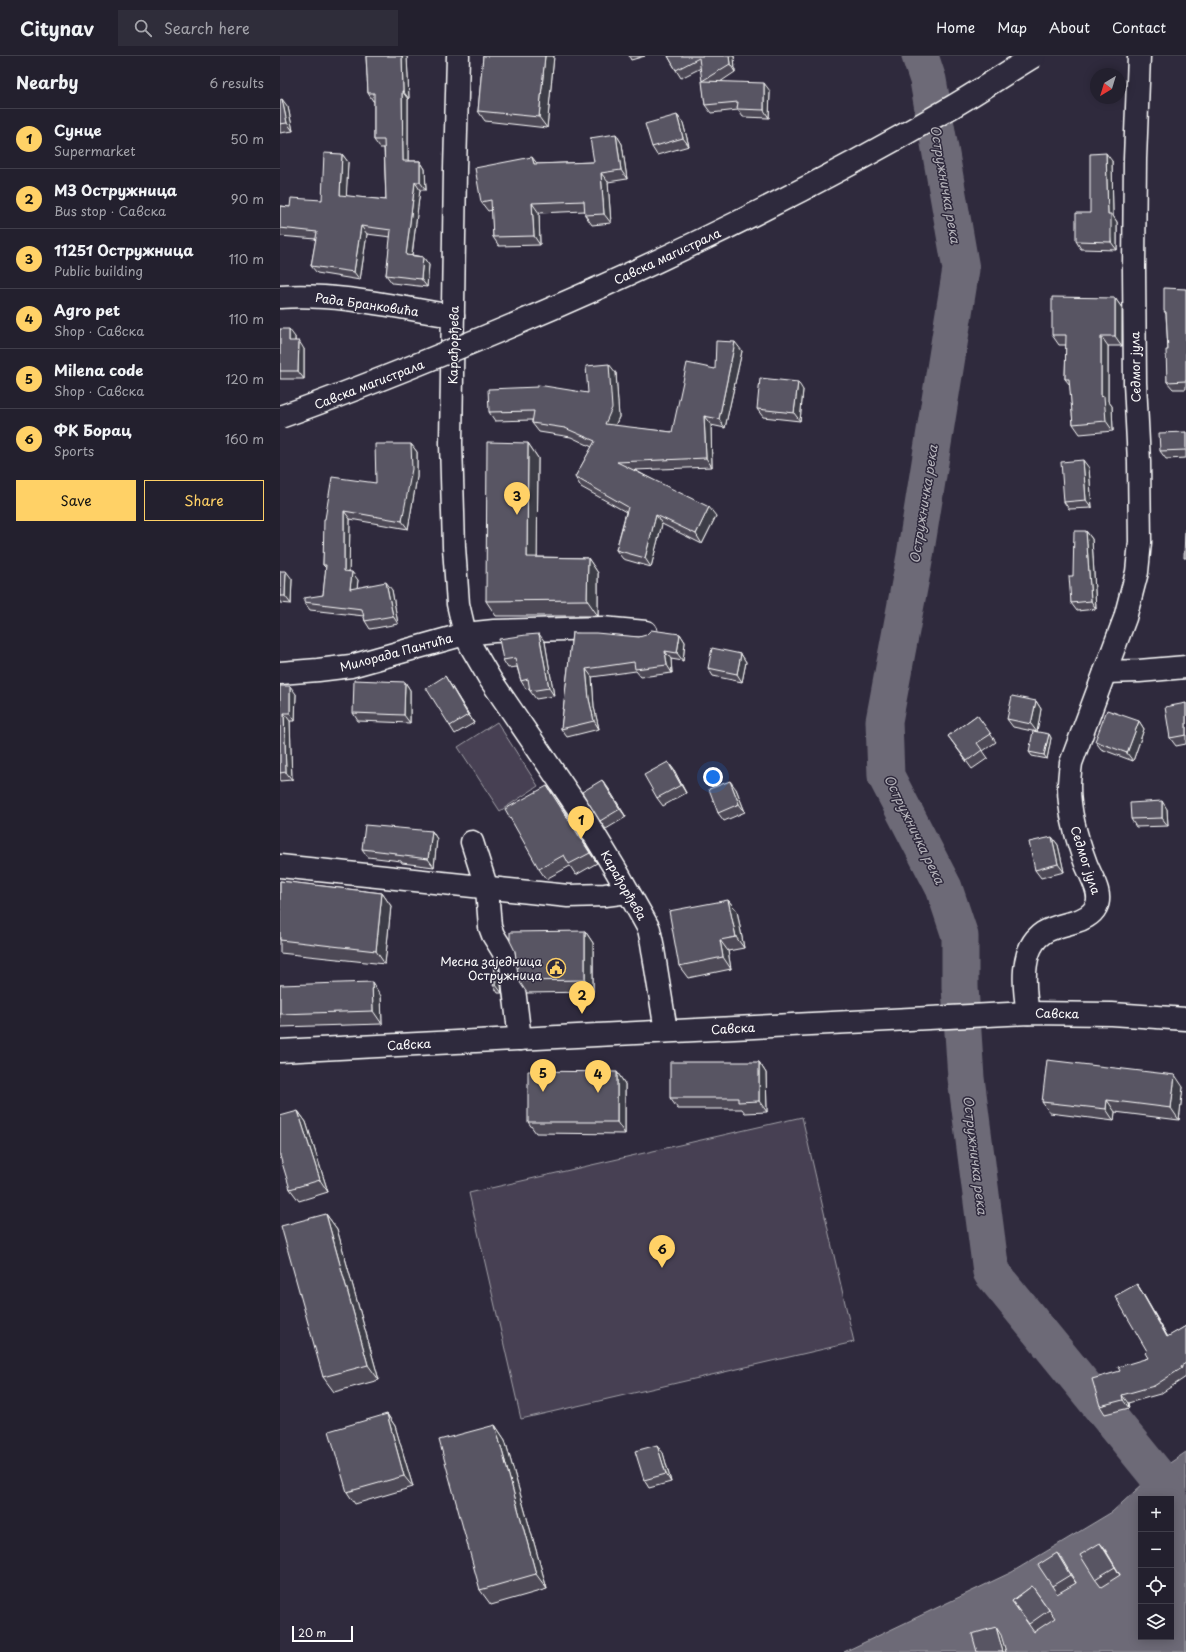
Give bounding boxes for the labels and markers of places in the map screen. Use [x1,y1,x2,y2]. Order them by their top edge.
pin: 3 [504,482,530,515]
pin: 1 [568,806,594,839]
place label: Месна заједница Остружница [440,952,542,984]
public building icon: Месна заједница Остружница [545,957,567,979]
pin: 2 [569,981,595,1014]
pin: 5 [530,1059,556,1092]
pin: 4 [585,1060,611,1093]
pin: 6 [649,1235,675,1268]

